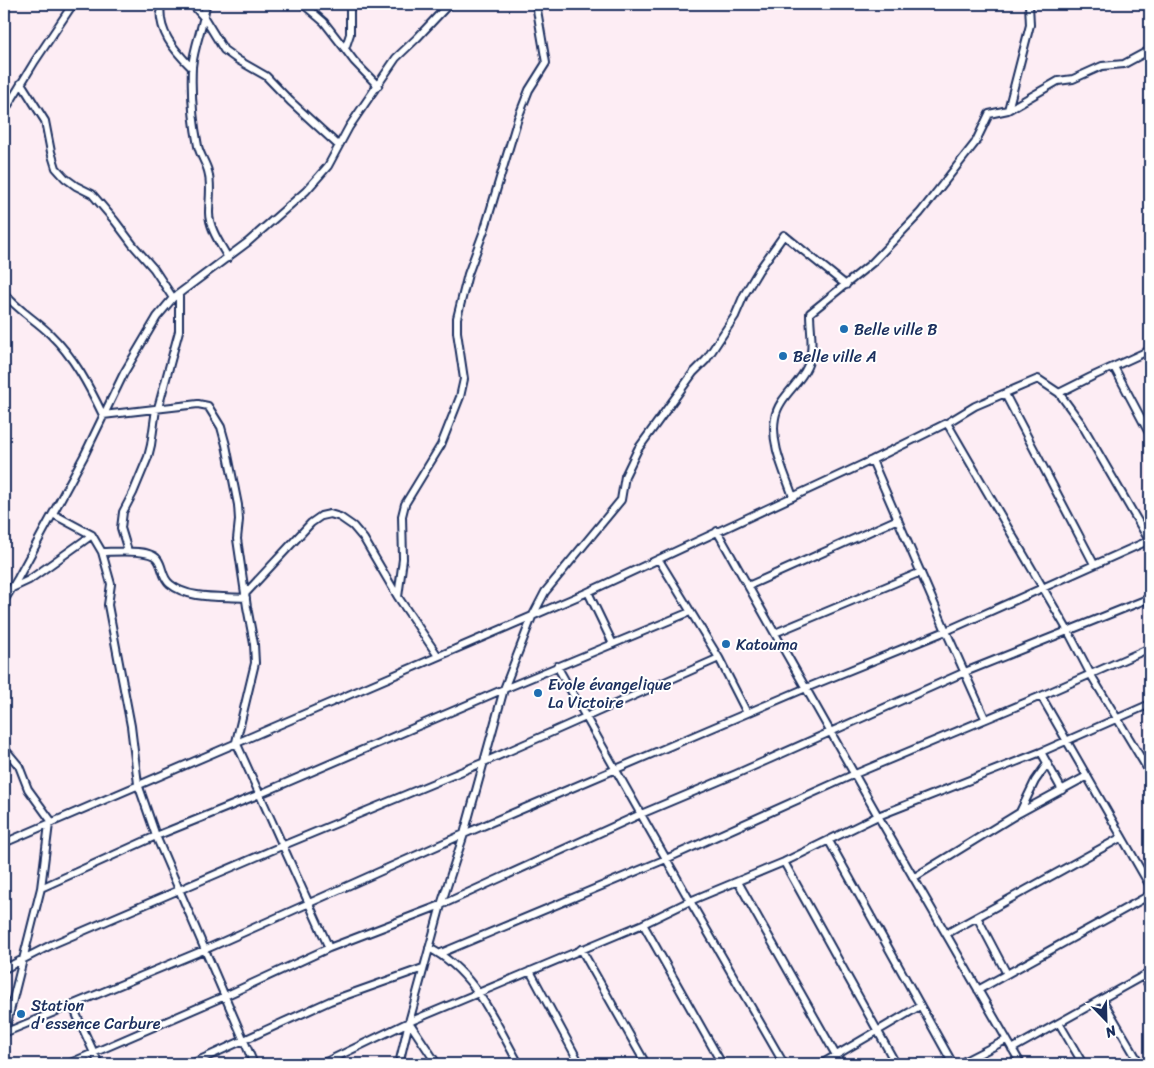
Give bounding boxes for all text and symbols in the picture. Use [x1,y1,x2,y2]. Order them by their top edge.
place label: Belle ville B [854,315,937,344]
marker: Belle ville B [838,323,850,335]
place label: Belle ville A [793,342,877,371]
marker: Belle ville A [777,350,789,362]
place label: Katouma [736,630,798,659]
marker: Katouma [720,638,732,650]
place label: Evole évangelique La Victoire [548,670,672,717]
marker: Evole évangelique La Victoire [532,687,544,699]
place label: Station d'essence Carbure [31,991,161,1038]
north arrow [1082,996,1132,1046]
marker: Station d'essence Carbure [15,1008,27,1020]
text: N [1101,1018,1121,1045]

